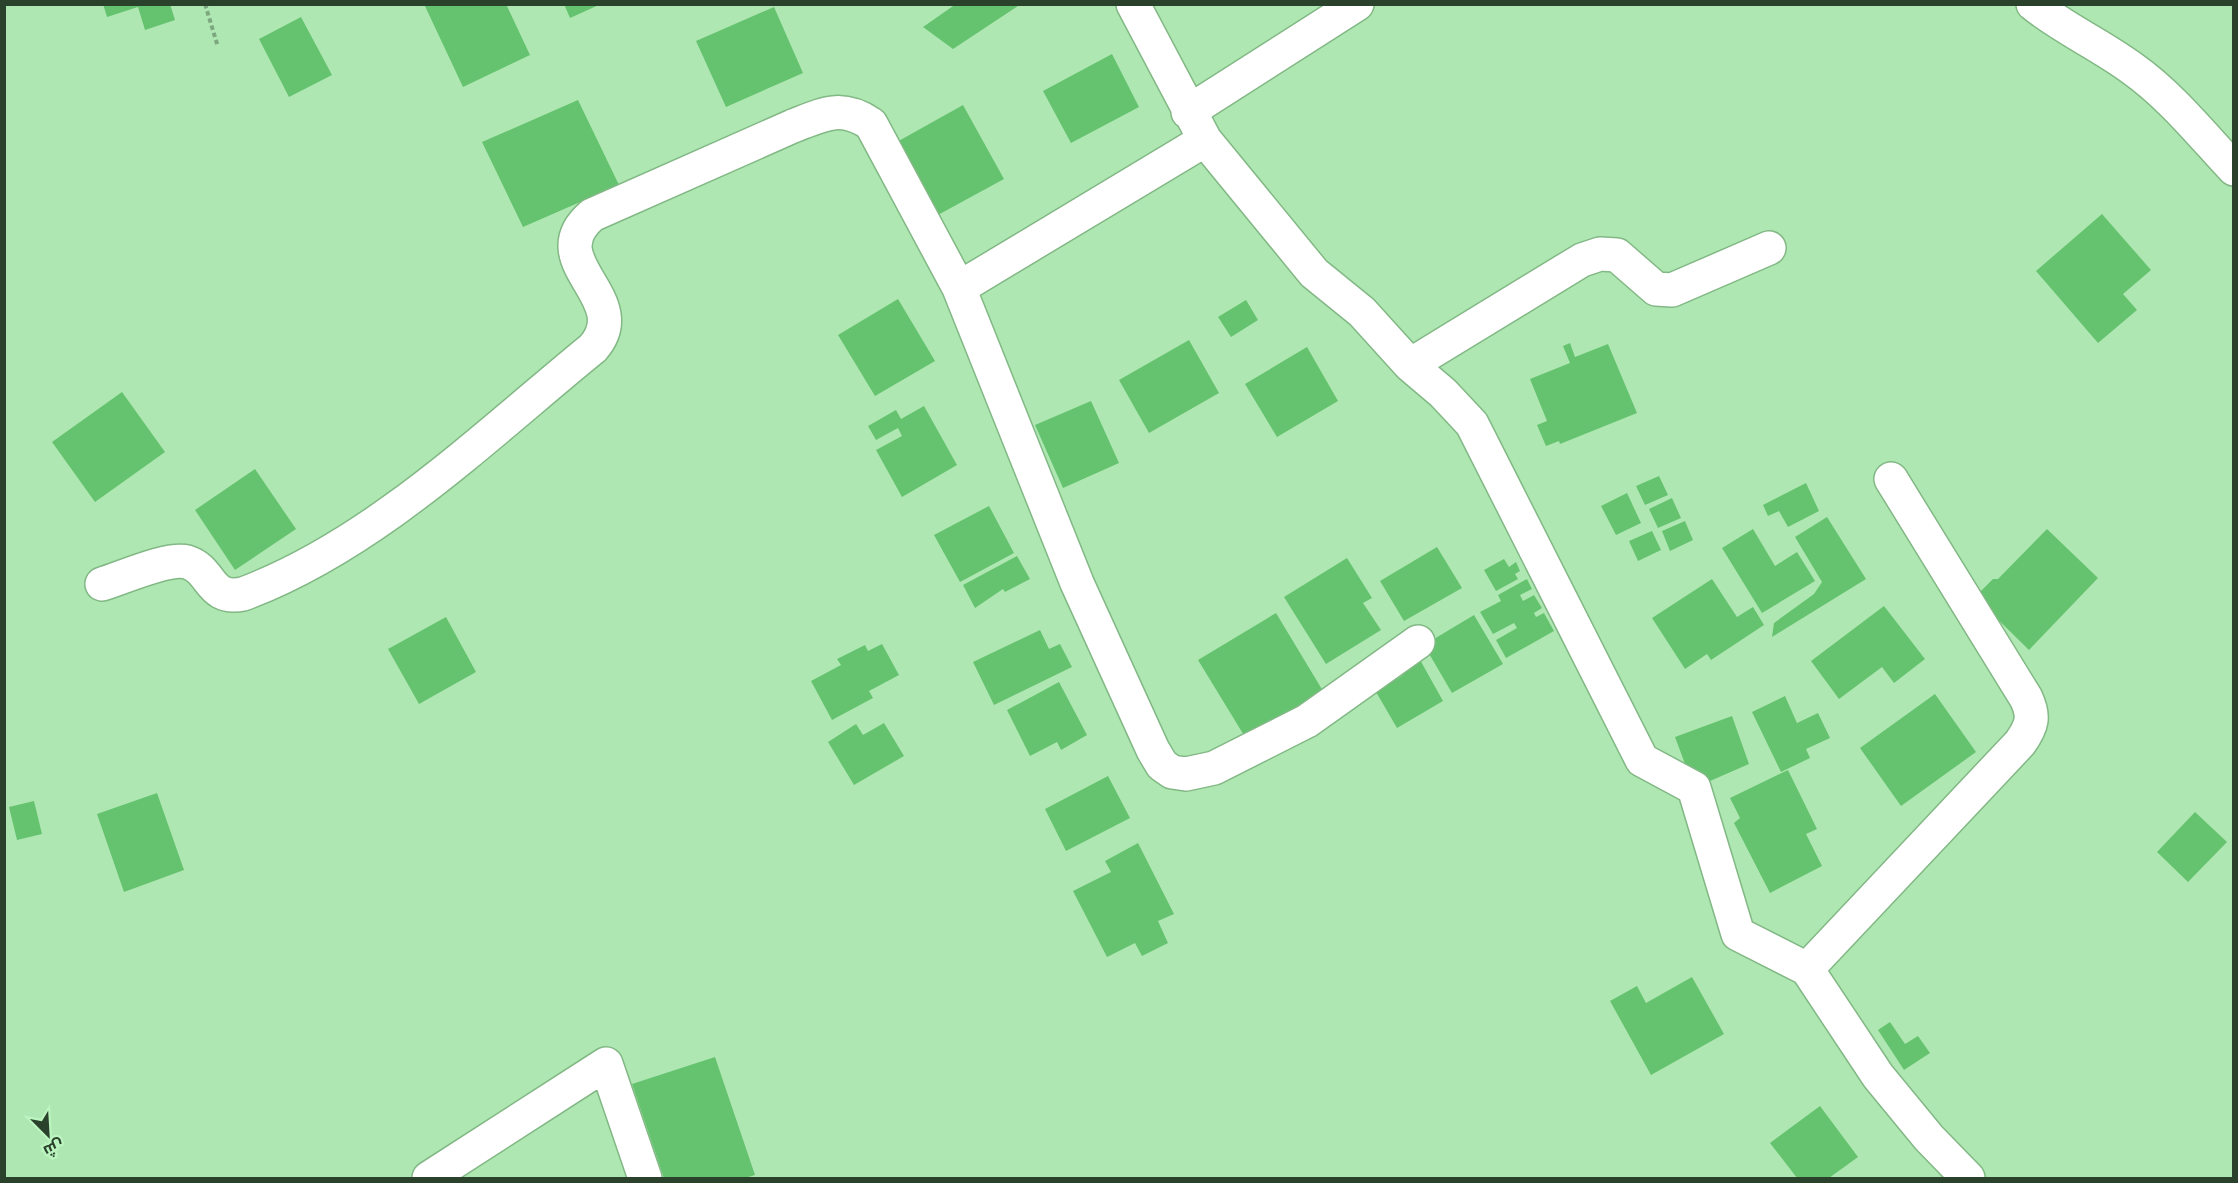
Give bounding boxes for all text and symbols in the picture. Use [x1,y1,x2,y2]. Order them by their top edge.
north arrow [18,1105,78,1165]
text: ش [41,1135,68,1162]

